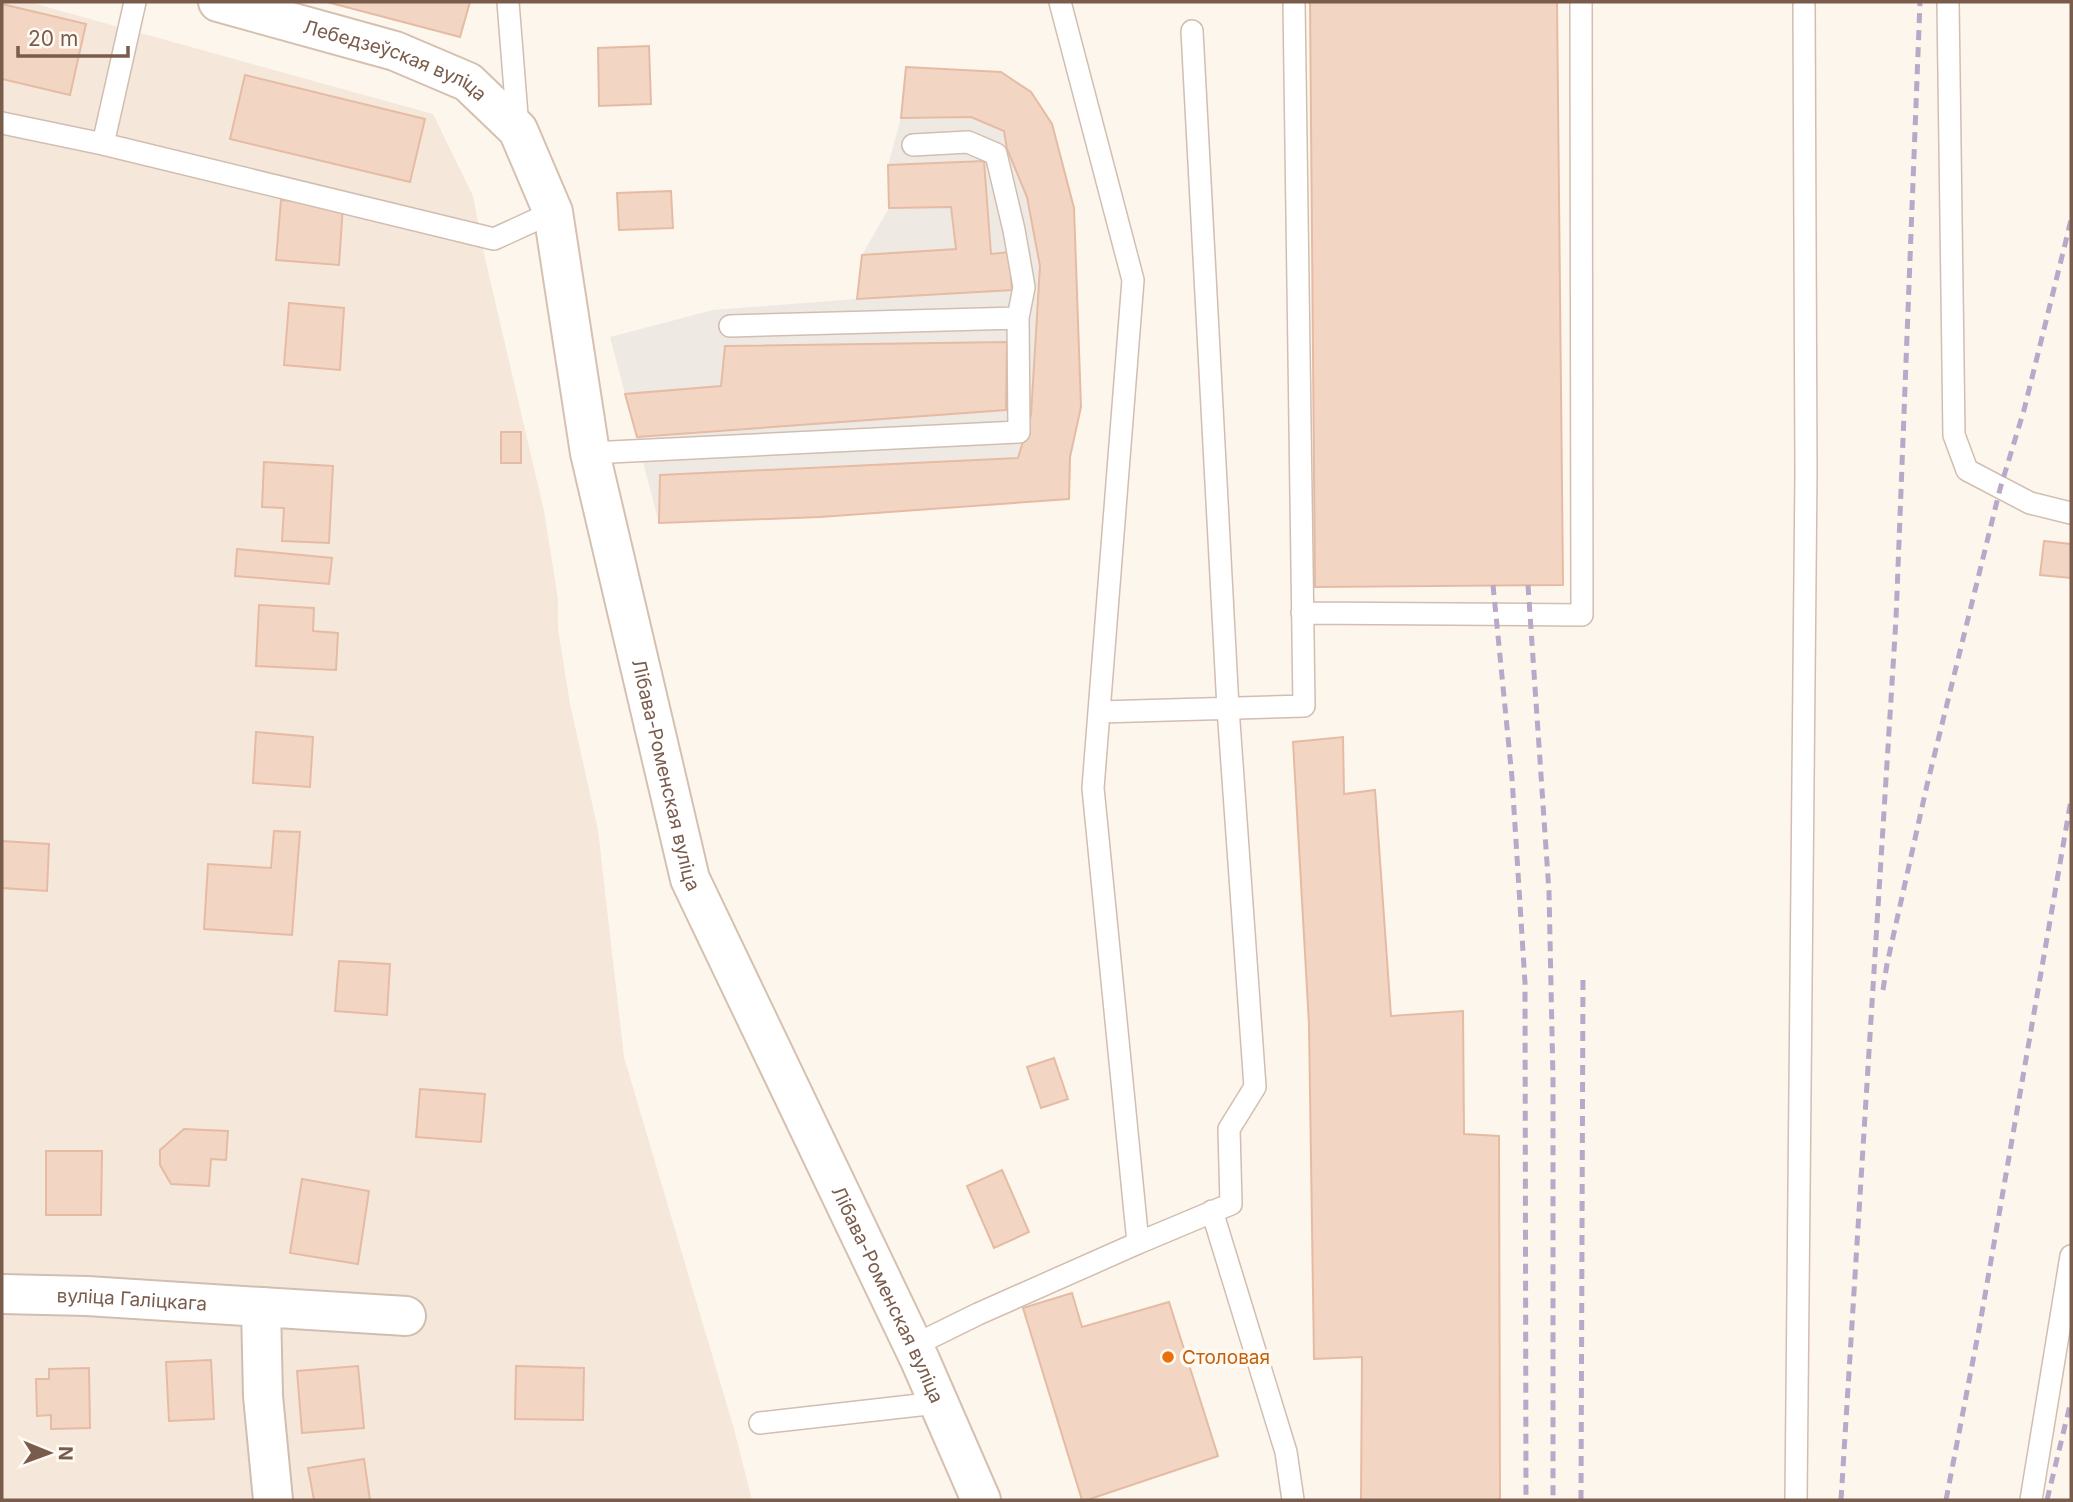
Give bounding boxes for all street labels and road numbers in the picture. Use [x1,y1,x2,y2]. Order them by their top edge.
street label: Лебедзеўская вуліца [301,15,492,106]
street label: Лібава-Роменская вуліца [627,657,705,895]
street label: Лібава-Роменская вуліца [827,1182,949,1406]
street label: вуліца Галіцкага [56,1284,208,1315]

